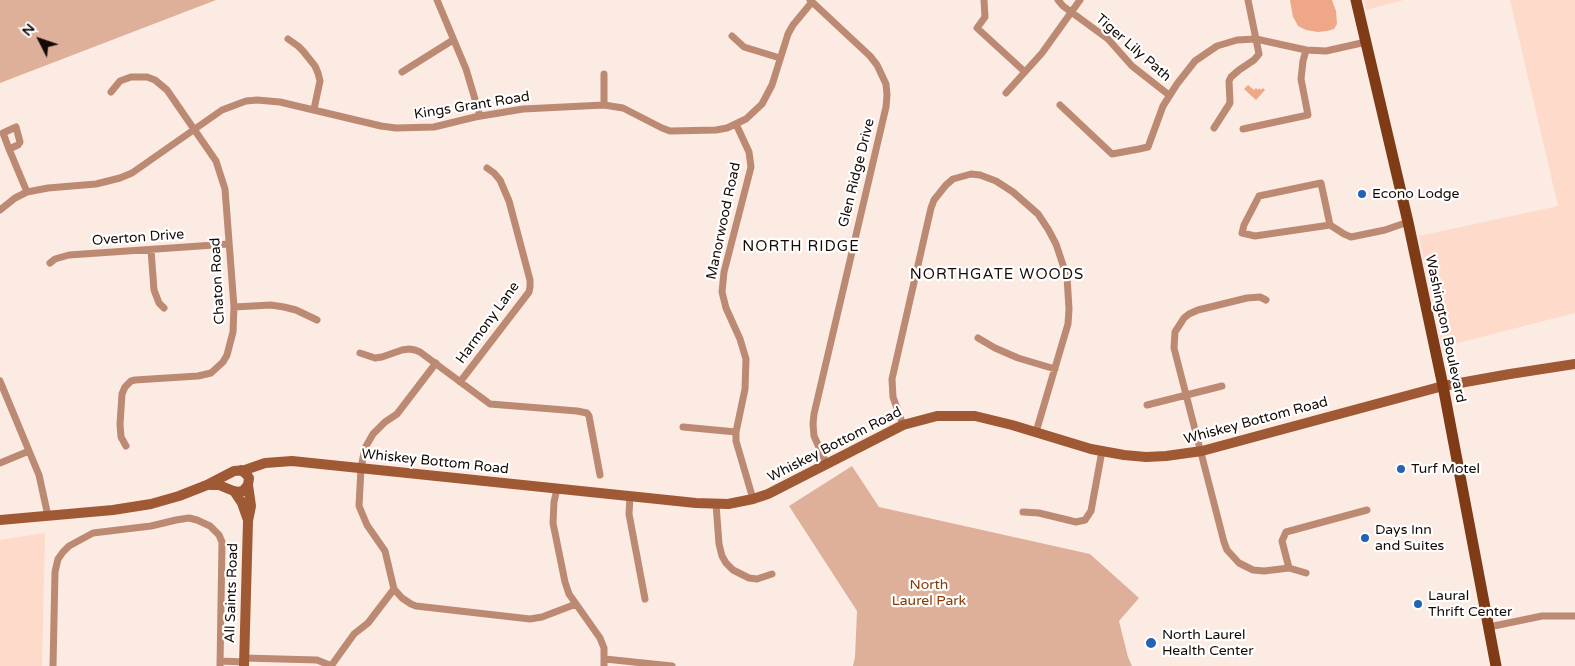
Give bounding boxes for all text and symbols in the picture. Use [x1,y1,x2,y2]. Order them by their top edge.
street label: Tiger Lily Path [1092,11,1174,85]
north arrow [15,15,65,65]
text: N [18,20,38,40]
street label: Kings Grant Road [413,89,531,123]
street label: Glen Ridge Drive [835,117,879,229]
street label: Manorwood Road [703,161,745,281]
place label: Econo Lodge [1372,186,1459,202]
marker: Econo Lodge [1356,188,1368,200]
street label: Overton Drive [91,226,185,250]
street label: Chaton Road [207,237,229,325]
district label: NORTH RIDGE [741,238,861,256]
street label: Washington Boulevard [1421,254,1469,404]
district label: NORTHGATE WOODS [908,266,1086,284]
street label: Harmony Lane [453,279,523,367]
street label: Whiskey Bottom Road [1182,394,1330,448]
street label: Whiskey Bottom Road [765,404,905,486]
street label: Whiskey Bottom Road [360,446,510,478]
place label: Turf Motel [1411,461,1480,477]
marker: Turf Motel [1395,463,1407,475]
place label: Days Inn and Suites [1375,522,1444,554]
marker: Days Inn and Suites [1359,532,1371,544]
street label: All Saints Road [222,543,242,643]
park label: North Laurel Park [892,577,966,610]
place label: Laural Thrift Center [1428,588,1512,620]
marker: Laural Thrift Center [1412,598,1424,610]
place label: North Laurel Health Center [1162,627,1253,660]
marker: North Laurel Health Center [1144,636,1158,650]

